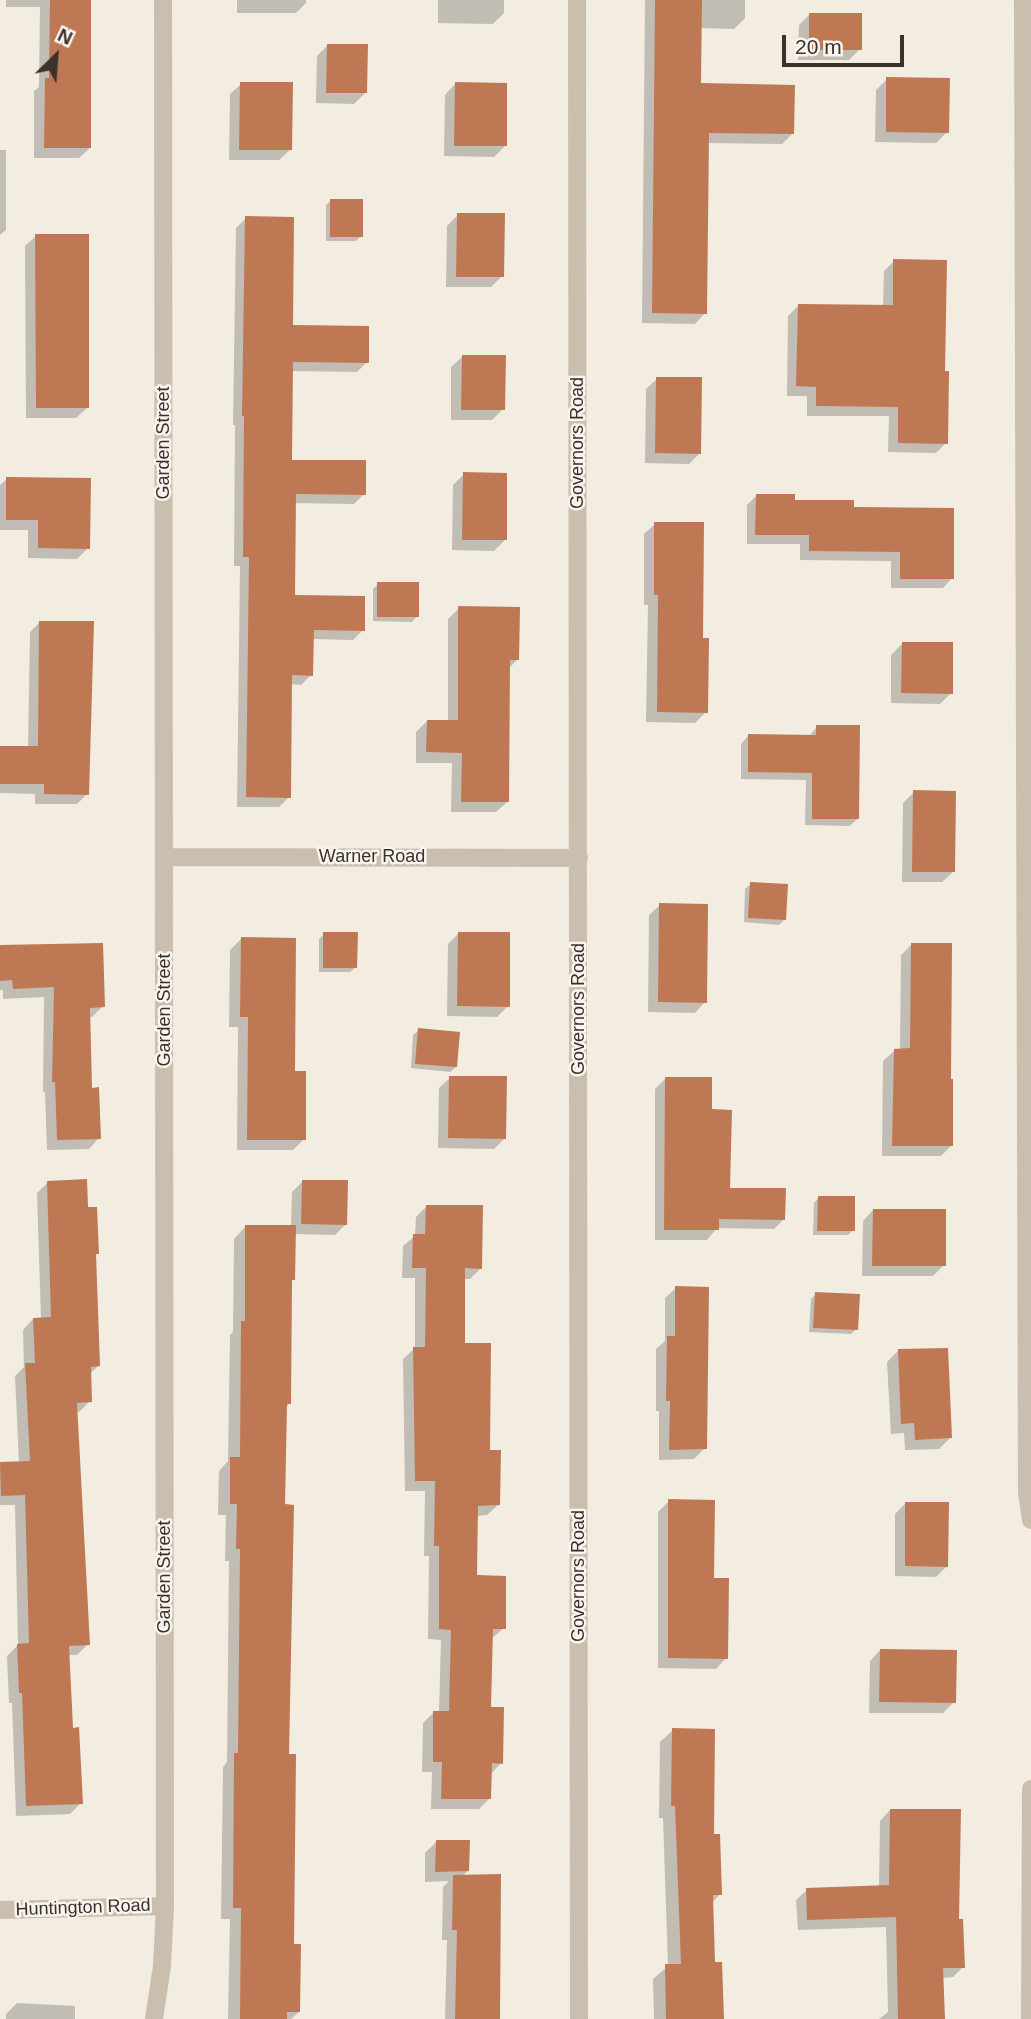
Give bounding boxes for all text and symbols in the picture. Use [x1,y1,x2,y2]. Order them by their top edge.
north arrow [21,21,91,91]
scale bar [786,21,908,65]
text: N [54,24,76,49]
text: 20 m [795,35,842,58]
street label: Governors Road [567,377,589,509]
street label: Garden Street [153,386,175,500]
street label: Warner Road [319,846,425,868]
street label: Governors Road [568,943,590,1075]
street label: Garden Street [154,953,176,1067]
street label: Governors Road [568,1510,590,1642]
street label: Garden Street [154,1520,176,1634]
street label: Huntington Road [15,1895,151,1921]

